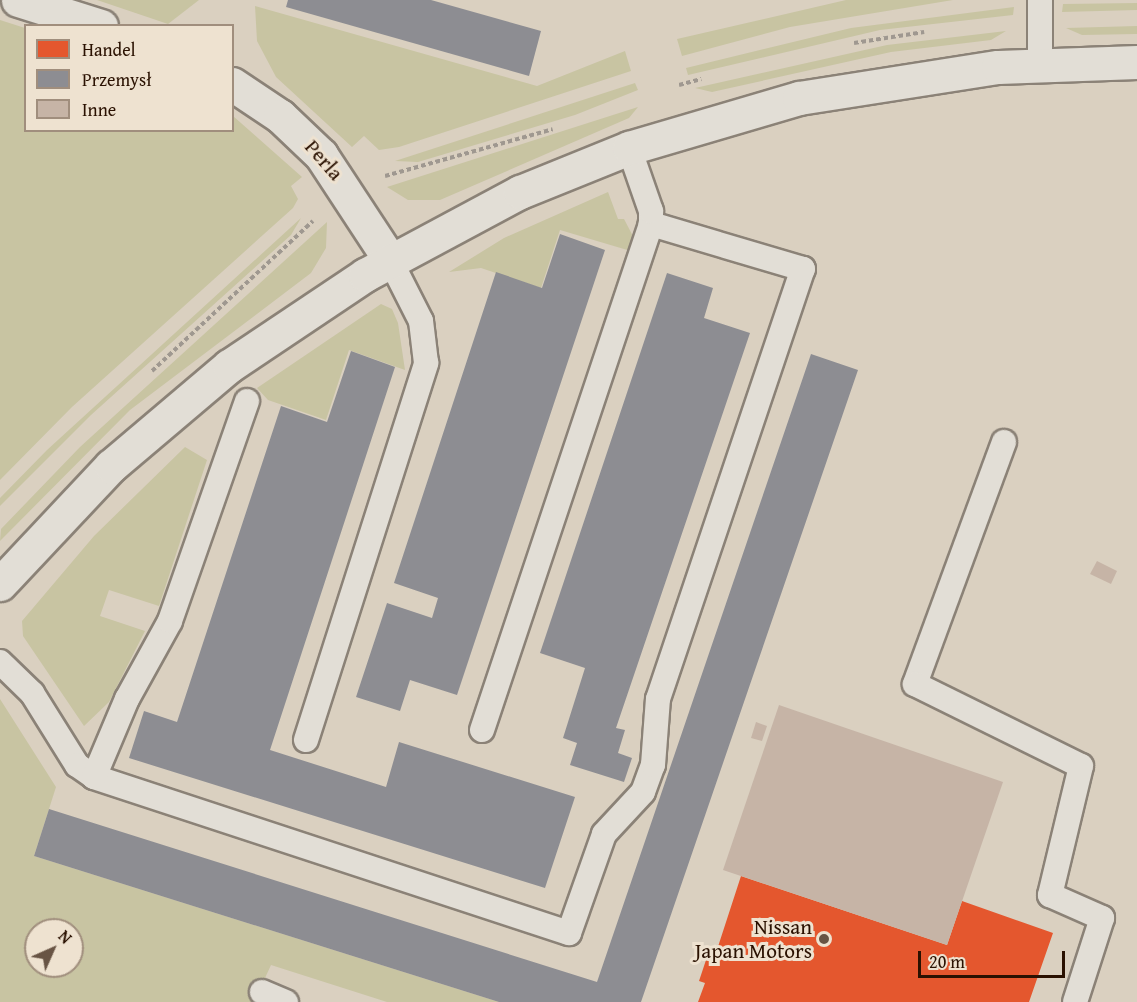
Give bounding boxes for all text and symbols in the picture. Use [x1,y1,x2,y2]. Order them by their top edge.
legend [24,24,234,132]
text: Handel [82,36,136,63]
text: Przemysł [82,66,152,93]
text: Inne [82,96,116,123]
street label: Perla [300,135,348,185]
place label: Nissan Japan Motors [695,914,812,964]
north arrow [24,918,84,978]
text: N [53,924,78,949]
marker: Nissan Japan Motors [817,932,831,946]
scale bar [921,939,1068,977]
text: 20 m [929,948,965,975]

